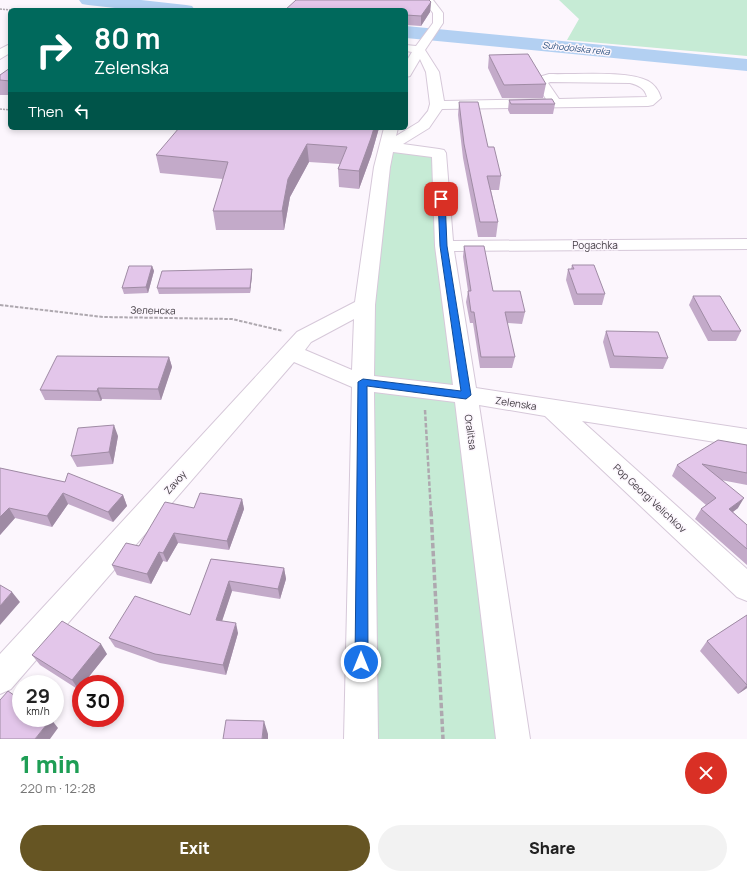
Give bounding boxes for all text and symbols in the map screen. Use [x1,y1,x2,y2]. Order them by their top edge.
text: 80 m [94,19,160,57]
icon: right [28,24,80,76]
water label: Suhodolska reka [541,38,612,58]
text: Zelenska [94,55,169,79]
icon: left [71,100,93,122]
text: Then [28,101,63,122]
pin [424,182,458,216]
icon: arrive [430,188,452,210]
street label: Pogachka [572,238,618,252]
street label: Зеленска [130,303,176,317]
street label: Zelenska [494,393,538,413]
street label: Oralitsa [462,413,480,451]
street label: Pop Georgi Velichkov [610,460,690,536]
street label: Zavoy [161,467,190,497]
position arrow [340,641,382,683]
speed limit sign: 30 [72,675,124,727]
text: 29 [26,682,50,709]
text: km/h [26,704,50,718]
text: 1 min [20,747,80,780]
button: close [685,752,727,794]
text: 220 m · 12:28 [20,779,96,797]
button: Exit [20,825,370,871]
button: Share [378,825,727,871]

